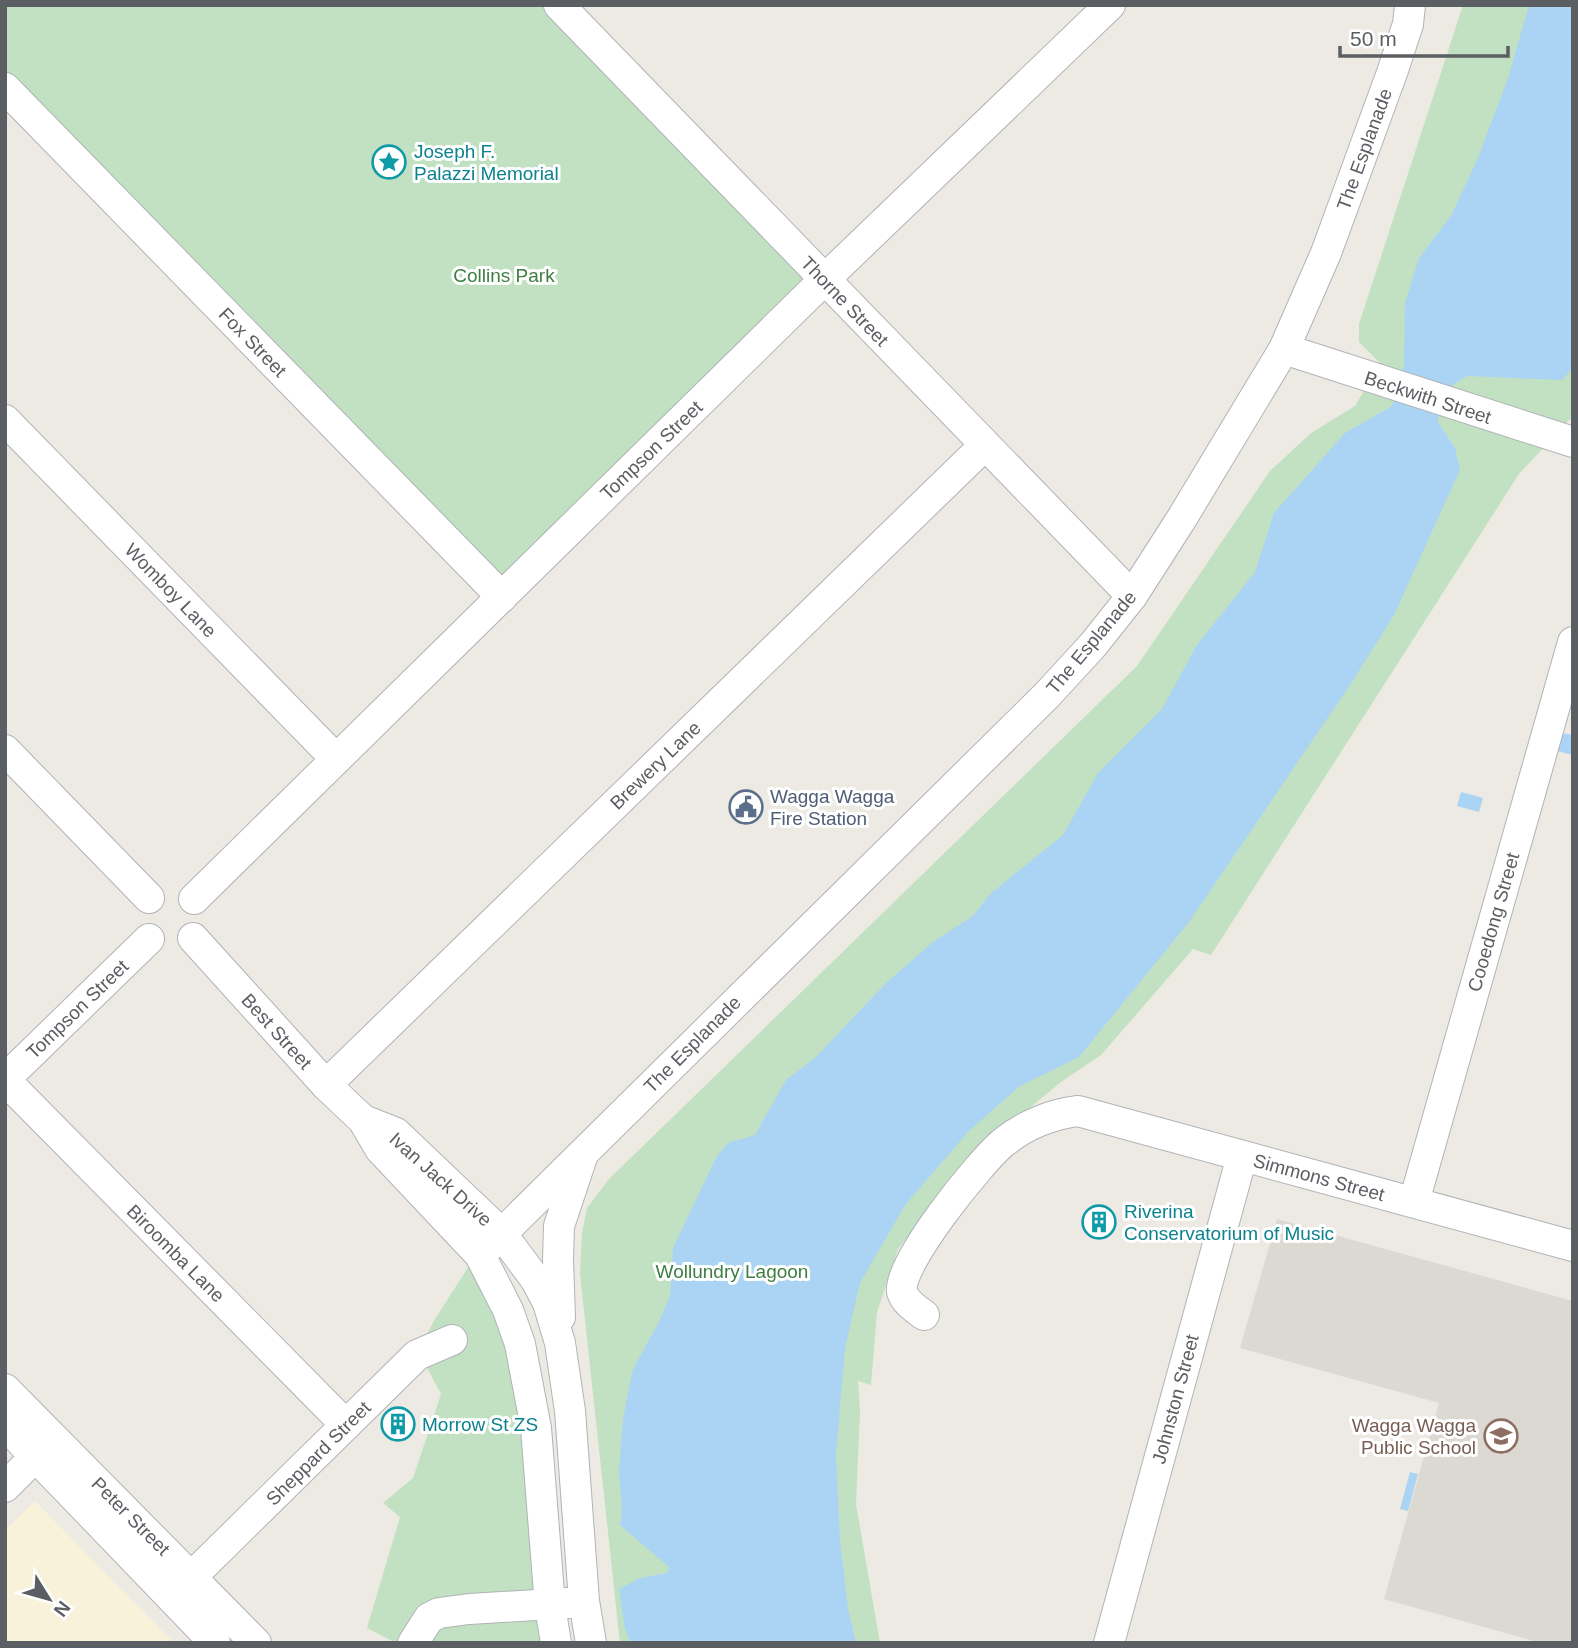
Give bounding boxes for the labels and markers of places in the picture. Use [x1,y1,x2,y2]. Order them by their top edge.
place label: Joseph F. Palazzi Memorial [414,141,559,184]
place icon: Joseph F. Palazzi Memorial [370,143,408,181]
place label: Wagga Wagga Fire Station [770,786,895,829]
public building icon: Wagga Wagga Fire Station [727,788,765,826]
place label: Riverina Conservatorium of Music [1124,1201,1334,1244]
building icon: Riverina Conservatorium of Music [1080,1203,1118,1241]
building icon: Morrow St ZS [379,1405,417,1443]
place label: Morrow St ZS [422,1414,538,1435]
place label: Wagga Wagga Public School [1352,1415,1476,1458]
school or university icon: Wagga Wagga Public School [1482,1417,1520,1455]

